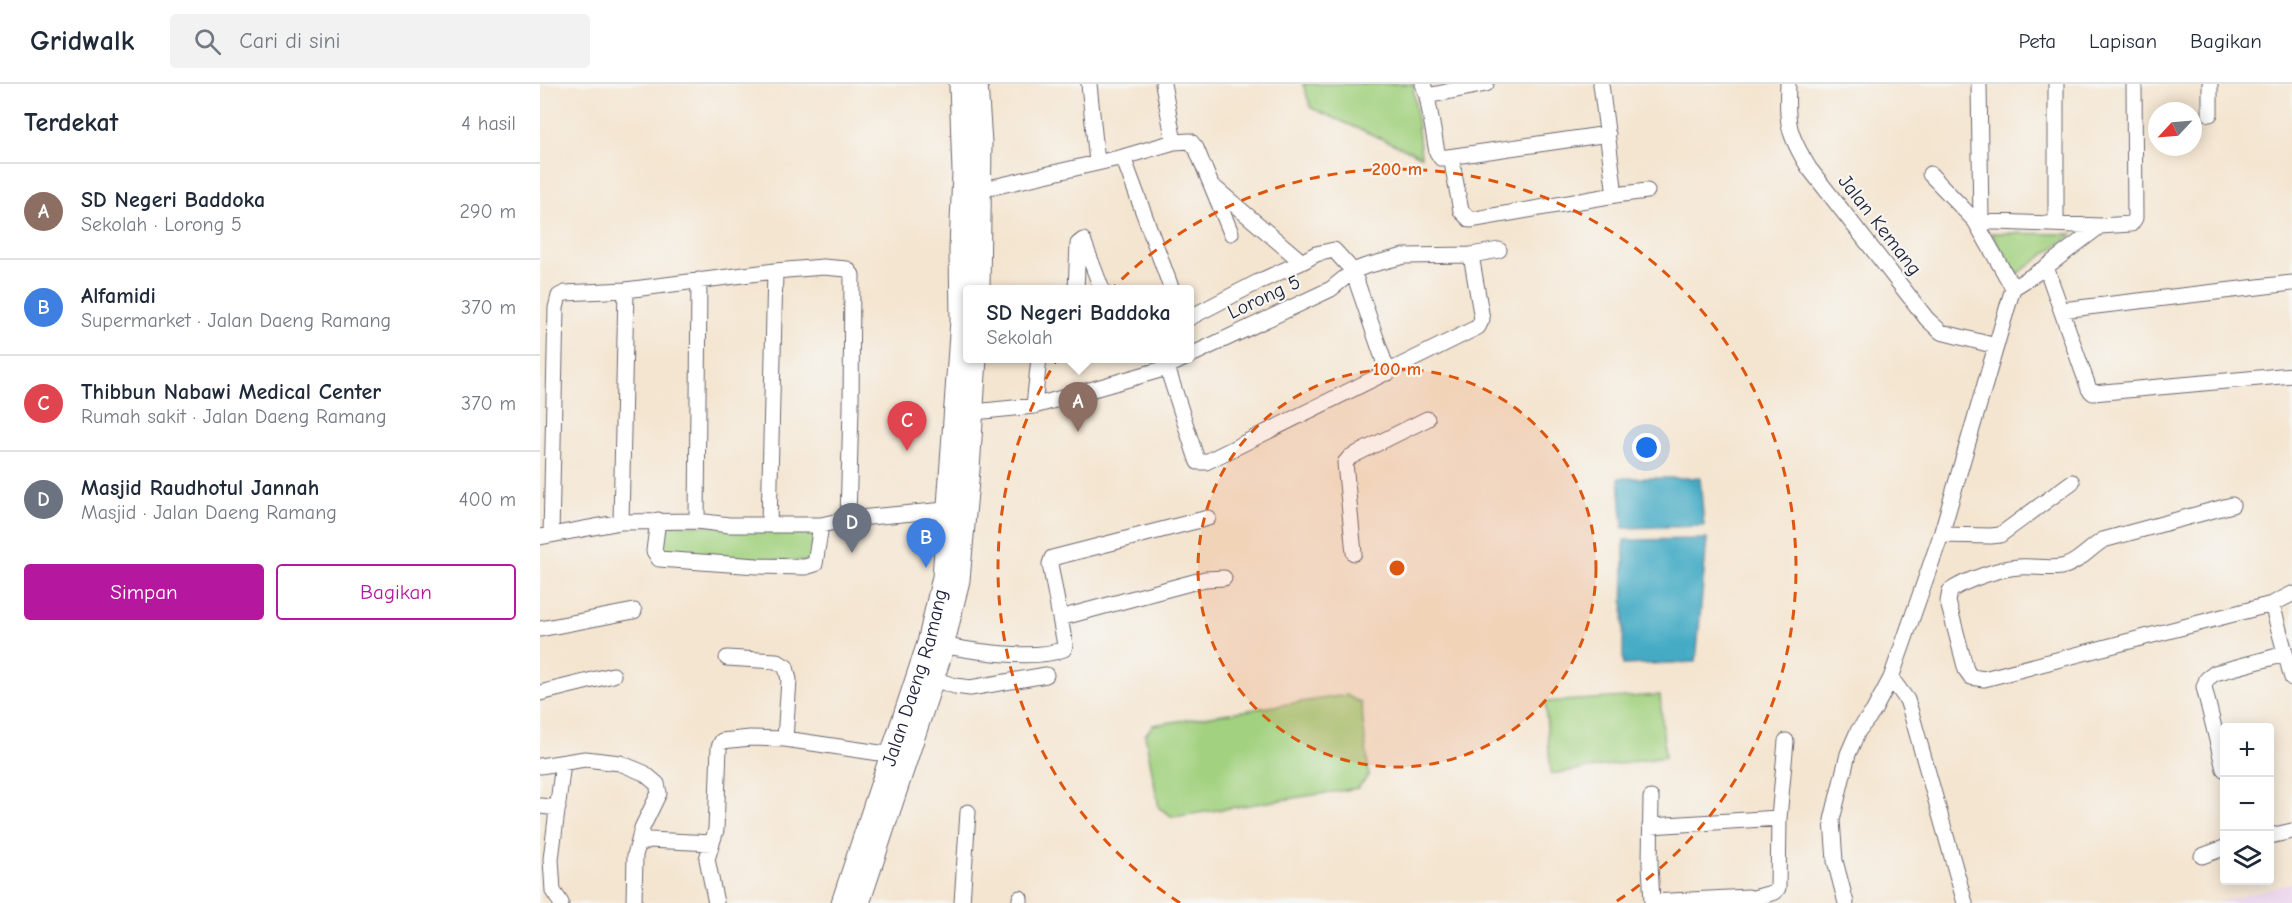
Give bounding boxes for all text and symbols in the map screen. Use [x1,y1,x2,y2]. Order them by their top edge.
search box [170,14,590,68]
text: Gridwalk [30,25,134,57]
icon: search [191,25,224,58]
text: Cari di sini [239,28,341,54]
text: Peta [2018,29,2056,53]
text: Lapisan [2089,29,2157,53]
text: Bagikan [2190,29,2262,53]
north arrow [2148,102,2202,156]
text: Terdekat [24,108,118,138]
text: 4 hasil [461,112,516,135]
text: 200 m [1372,159,1422,180]
street label: Jalan Kemang [1833,170,1927,280]
text: SD Negeri Baddoka [81,187,265,213]
text: A [38,200,49,223]
text: 290 m [460,200,516,223]
text: Sekolah · Lorong 5 [81,213,242,236]
street label: Lorong 5 [1224,270,1304,324]
text: Alfamidi [81,283,156,309]
popup [963,285,1194,363]
text: B [37,296,50,319]
text: 370 m [461,296,516,319]
text: SD Negeri Baddoka [986,300,1171,326]
text: Supermarket · Jalan Daeng Ramang [81,309,391,332]
text: Sekolah [986,326,1053,349]
text: 100 m [1373,359,1421,380]
text: Thibbun Nabawi Medical Center [81,379,381,405]
pin: A [1058,382,1098,432]
text: C [37,392,50,415]
text: 370 m [461,392,516,415]
pin: C [888,402,926,451]
text: Rumah sakit · Jalan Daeng Ramang [81,405,386,428]
your location [1632,433,1661,462]
text: Masjid Raudhotul Jannah [81,475,319,501]
text: D [37,488,50,511]
text: 400 m [459,488,516,511]
text: Masjid · Jalan Daeng Ramang [81,501,337,524]
pin: D [832,504,872,553]
pin: B [906,518,946,568]
centre of rings [1387,558,1407,578]
button: Simpan [24,564,264,620]
button: Bagikan [276,564,516,620]
street label: Jalan Daeng Ramang [877,587,951,769]
map controls [2220,723,2274,885]
button: + [2220,723,2274,777]
button: − [2220,777,2274,831]
button: layers [2220,831,2274,885]

